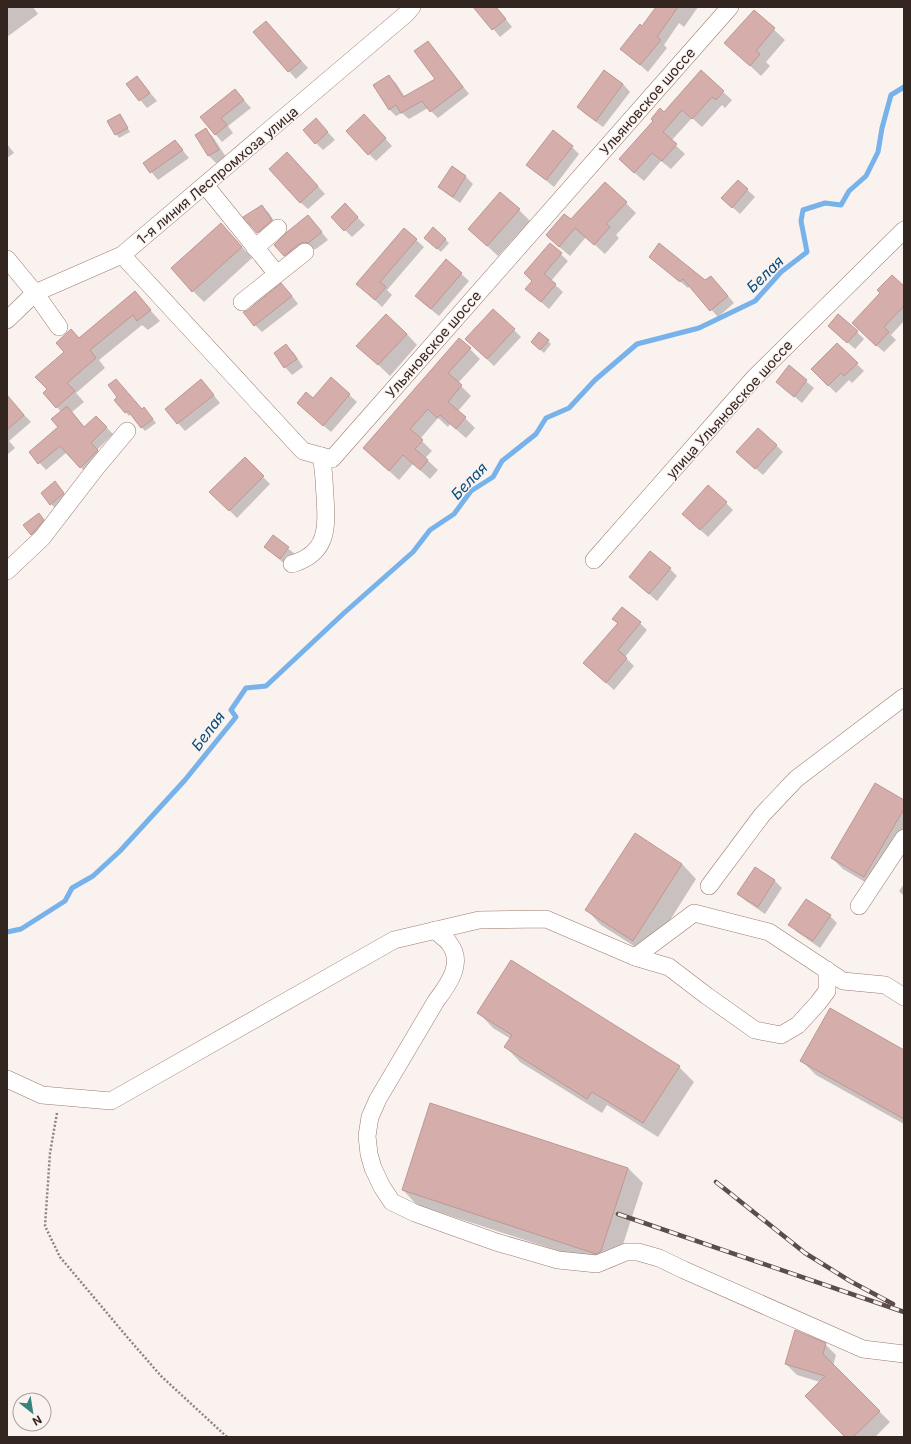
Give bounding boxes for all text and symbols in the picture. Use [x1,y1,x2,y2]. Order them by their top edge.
street label: Ульяновское шоссе [596,44,698,158]
street label: 1-я линия Леспромхоза улица [133,103,301,247]
water label: Белая [742,252,788,296]
street label: Ульяновское шоссе [382,287,484,401]
street label: улица Ульяновское шоссе [662,336,796,482]
water label: Белая [447,458,491,504]
water label: Белая [187,708,229,754]
north arrow [12,1392,52,1432]
text: N [30,1413,44,1429]

